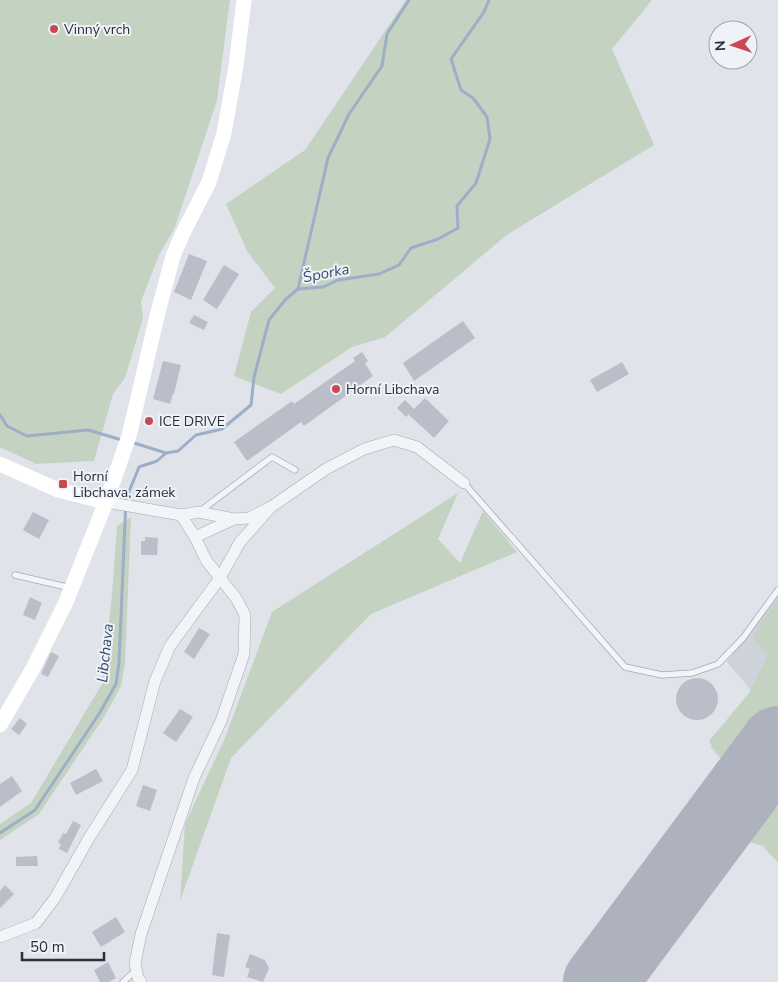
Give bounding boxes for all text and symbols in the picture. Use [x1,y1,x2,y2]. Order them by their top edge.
place label: Vinný vrch [63,20,130,39]
north arrow [708,20,758,70]
marker: Vinný vrch [48,23,60,35]
text: N [711,40,730,51]
water label: Šporka [301,258,351,287]
place label: Horní Libchava [346,380,440,399]
marker: Horní Libchava [330,383,342,395]
place label: ICE DRIVE [159,412,225,431]
marker: ICE DRIVE [143,415,155,427]
place label: Horní Libchava, zámek [73,467,176,502]
marker: Horní Libchava, zámek [57,478,69,490]
water label: Libchava [92,622,118,684]
scale bar [22,930,105,962]
text: 50 m [30,937,65,957]

